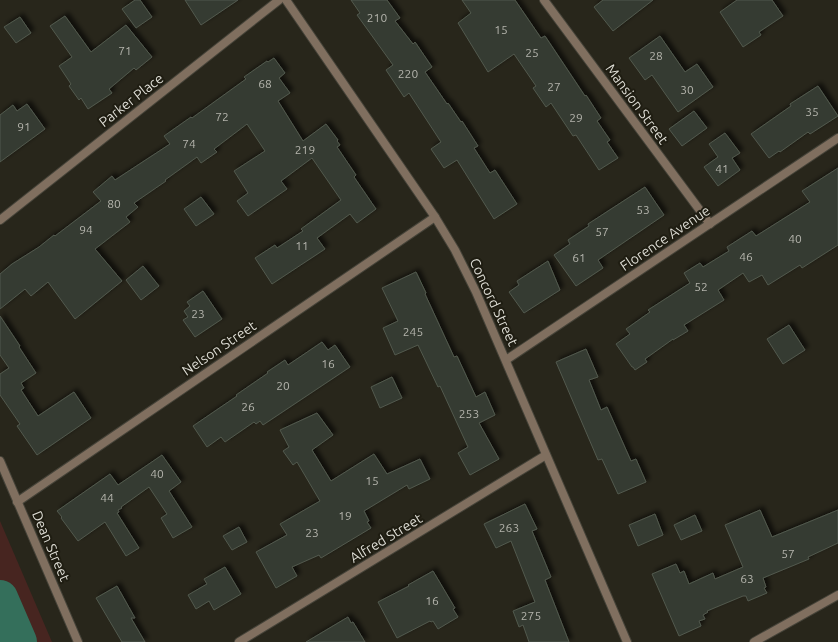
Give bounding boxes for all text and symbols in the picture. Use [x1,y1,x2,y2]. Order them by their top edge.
house number: 210 [367,11,387,24]
house number: 15 [494,23,508,36]
house number: 71 [118,44,132,57]
house number: 25 [525,46,539,59]
house number: 28 [649,49,663,62]
street label: Mansion Street [603,61,672,148]
house number: 220 [398,67,418,80]
street label: Parker Place [96,70,166,130]
house number: 68 [258,77,272,90]
house number: 27 [547,80,561,93]
house number: 30 [680,83,694,96]
house number: 35 [805,105,819,118]
house number: 72 [215,110,229,123]
house number: 29 [569,111,583,124]
house number: 91 [17,120,31,133]
house number: 74 [182,137,196,150]
house number: 219 [295,143,315,156]
house number: 41 [715,162,729,175]
house number: 80 [107,197,121,210]
street label: Florence Avenue [617,202,713,274]
house number: 53 [636,203,650,216]
house number: 94 [79,223,93,236]
house number: 57 [595,225,609,238]
house number: 40 [788,232,802,245]
house number: 11 [295,239,309,252]
house number: 46 [739,250,753,263]
house number: 61 [572,251,586,264]
street label: Concord Street [467,255,522,349]
house number: 52 [694,280,708,293]
house number: 23 [191,307,205,320]
street label: Nelson Street [179,317,260,379]
house number: 245 [403,325,423,338]
house number: 16 [321,357,335,370]
house number: 20 [276,379,290,392]
house number: 26 [241,400,255,413]
house number: 253 [459,407,479,420]
house number: 40 [150,467,164,480]
house number: 15 [365,474,379,487]
house number: 44 [100,491,114,504]
street label: Dean Street [29,508,73,584]
house number: 19 [338,509,352,522]
street label: Alfred Street [347,510,426,566]
house number: 263 [499,521,519,534]
house number: 23 [305,526,319,539]
house number: 57 [781,547,795,560]
house number: 63 [740,572,754,585]
house number: 16 [425,594,439,607]
house number: 275 [521,609,541,622]

